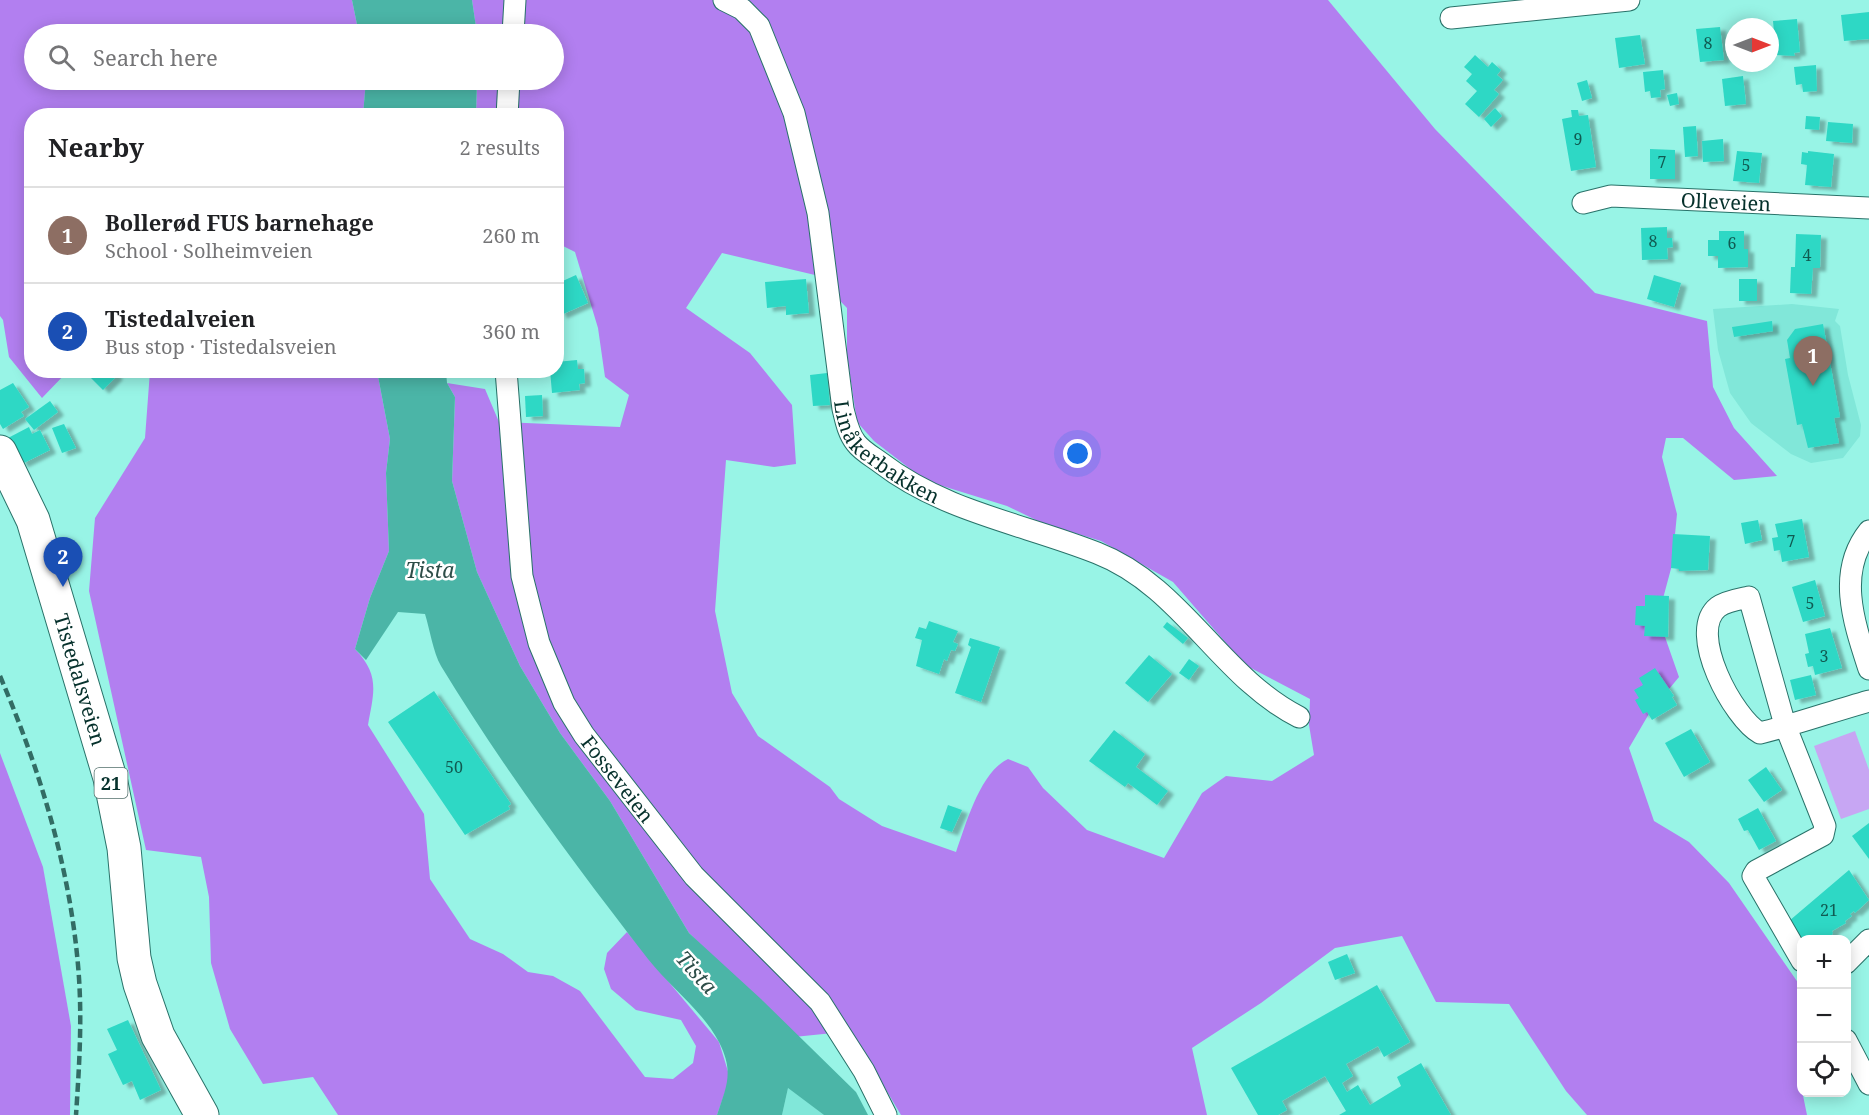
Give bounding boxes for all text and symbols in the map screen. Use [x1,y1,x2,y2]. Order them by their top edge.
north arrow [1725,18,1779,72]
search box [24,24,564,90]
house number: 8 [1704,32,1713,54]
icon: search [45,41,78,74]
text: Search here [93,42,218,72]
house number: 9 [1574,128,1582,150]
text: Nearby [48,129,144,165]
text: 2 results [460,134,540,161]
house number: 7 [1658,151,1667,173]
house number: 5 [1742,154,1750,176]
street label: Olleveien [1680,186,1772,217]
text: Bollerød FUS barnehage [105,207,374,237]
text: 1 [62,222,73,249]
text: 260 m [482,222,540,249]
house number: 8 [1649,230,1658,252]
house number: 6 [1728,232,1737,254]
text: School · Solheimveien [105,237,313,264]
house number: 4 [1803,244,1812,266]
text: Tistedalveien [105,303,255,333]
text: 2 [62,318,73,345]
text: 360 m [482,318,540,345]
text: Bus stop · Tistedalsveien [105,333,337,360]
pin: 1 [1794,336,1832,386]
street label: Linåkerbakken [829,399,945,509]
your location [1063,439,1092,468]
house number: 7 [1787,530,1796,552]
pin: 2 [44,538,82,587]
water label: Tista [406,556,455,584]
house number: 5 [1806,592,1814,614]
street label: Tistedalsveien [48,610,113,749]
house number: 3 [1820,645,1829,667]
street label: Fosseveien [576,730,661,828]
house number: 50 [445,756,463,778]
road number: 21 [94,768,128,798]
house number: 21 [1820,899,1838,921]
map controls [1797,935,1851,1097]
button: + [1797,935,1851,989]
water label: Tista [670,944,724,1000]
button: − [1797,989,1851,1043]
button: locate [1797,1043,1851,1097]

